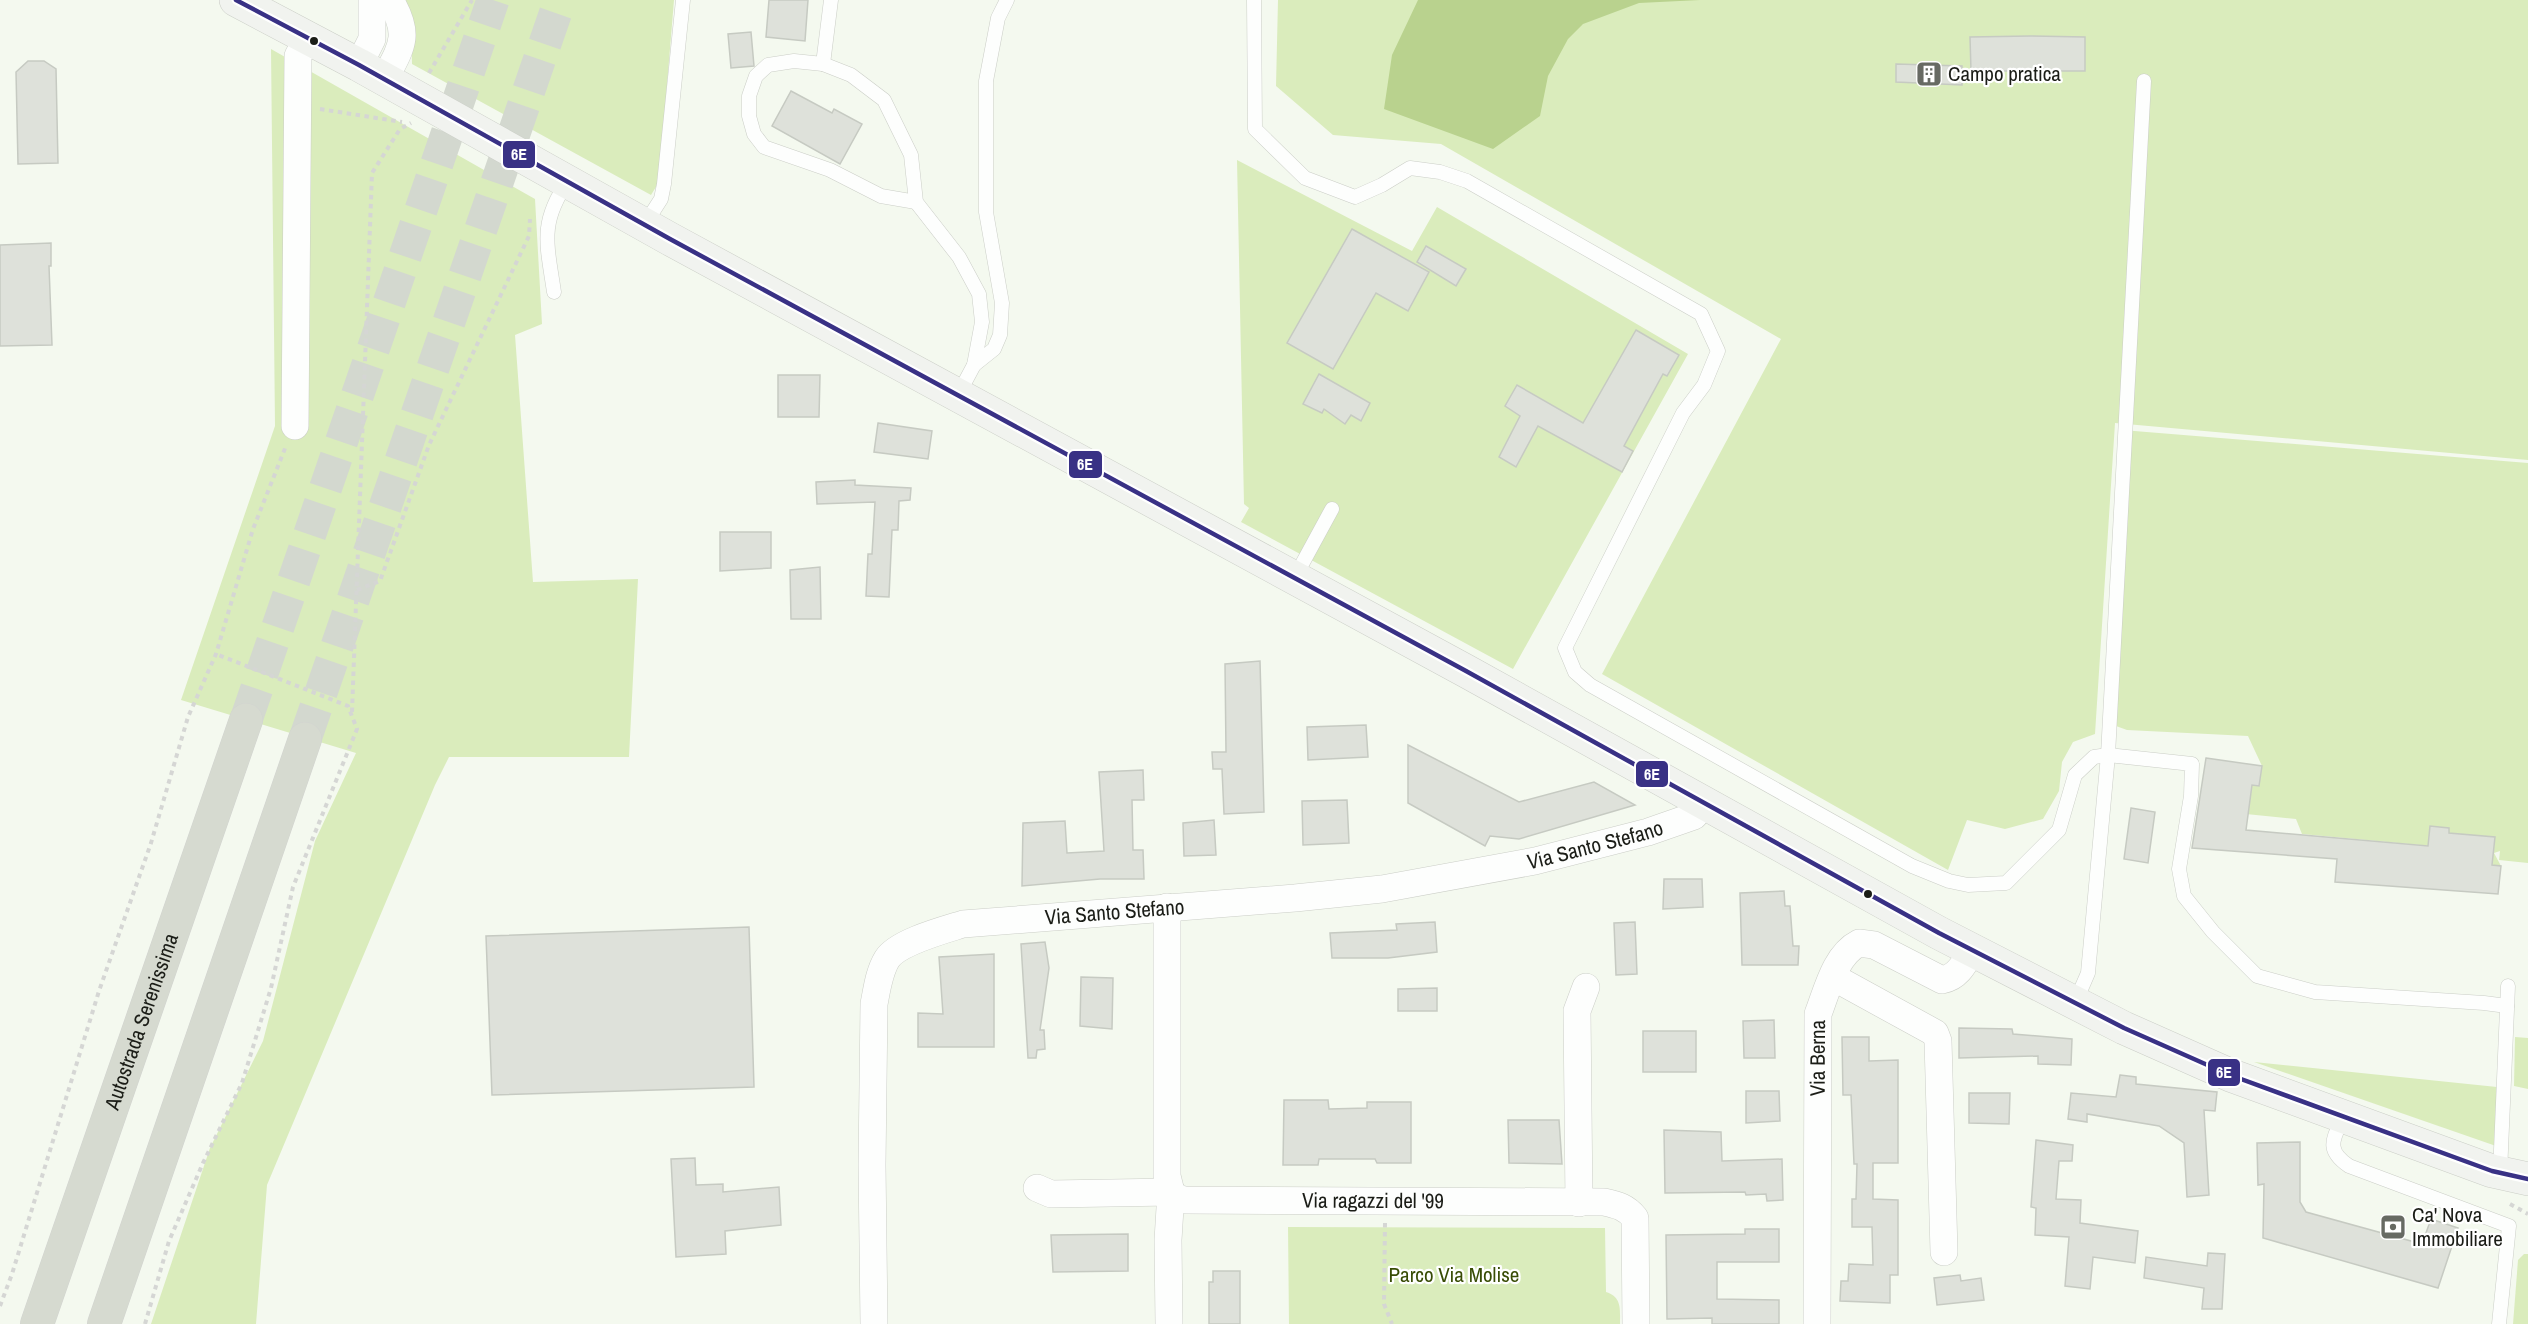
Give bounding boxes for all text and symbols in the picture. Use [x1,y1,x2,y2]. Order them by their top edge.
unlabelled marker [308,35,320,47]
building icon: Campo pratica [1914,59,1944,89]
place label: Campo pratica [1948,59,2061,88]
line badge: 6E [502,140,536,169]
text: 6E [511,143,527,165]
line badge: 6E [1068,450,1103,479]
text: 6E [1077,453,1093,475]
line badge: 6E [1635,760,1669,788]
text: 6E [1644,763,1660,785]
street label: Via Santo Stefano [1525,813,1667,876]
unlabelled marker [1862,888,1874,900]
street label: Via Santo Stefano [1044,892,1185,932]
street label: Autostrada Serenissima [97,929,185,1114]
street label: Via Berna [1803,1019,1832,1096]
line badge: 6E [2207,1058,2241,1087]
text: 6E [2216,1061,2232,1083]
street label: Via ragazzi del '99 [1302,1186,1444,1215]
place label: Ca' Nova Immobiliare [2412,1200,2503,1253]
bank icon: Ca' Nova Immobiliare [2378,1212,2408,1242]
park label: Parco Via Molise [1389,1260,1519,1289]

